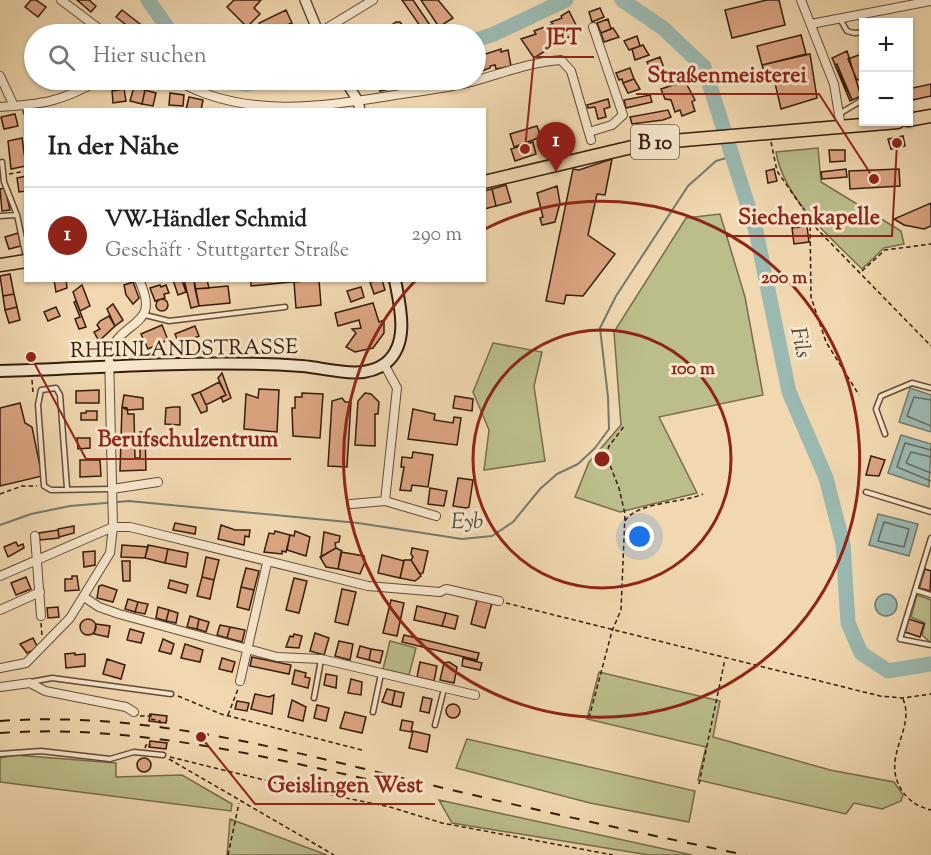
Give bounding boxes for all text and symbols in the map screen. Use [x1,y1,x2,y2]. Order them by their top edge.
callout: JET [534,17,594,57]
map controls [859,18,913,126]
button: + [859,18,913,72]
text: JET [544,23,582,55]
search box [24,24,486,90]
icon: search [45,41,78,74]
text: Hier suchen [93,41,207,73]
callout: Straßenmeisterei [636,54,819,94]
text: Straßenmeisterei [647,61,808,93]
button: − [859,72,913,126]
pin: 1 [536,122,576,172]
road number: B 10 [631,125,679,159]
text: In der Nähe [48,129,179,166]
callout: Siechenkapelle [726,196,892,236]
text: Siechenkapelle [738,203,880,235]
text: VW-Händler Schmid [105,205,307,237]
text: 1 [64,221,71,250]
text: 290 m [412,221,462,250]
text: Geschäft · Stuttgarter Straße [105,237,349,266]
text: 200 m [761,266,807,292]
water label: Fils [780,324,818,361]
street label: RHEINLANDSTRASSE [70,333,299,367]
text: 100 m [671,357,715,383]
callout: Berufschulzentrum [86,419,291,459]
text: Berufschulzentrum [98,425,279,457]
centre of rings [592,449,612,469]
water label: Eyb [450,507,484,539]
your location [625,522,654,551]
callout: Geislingen West [255,764,435,804]
text: Geislingen West [267,771,423,803]

